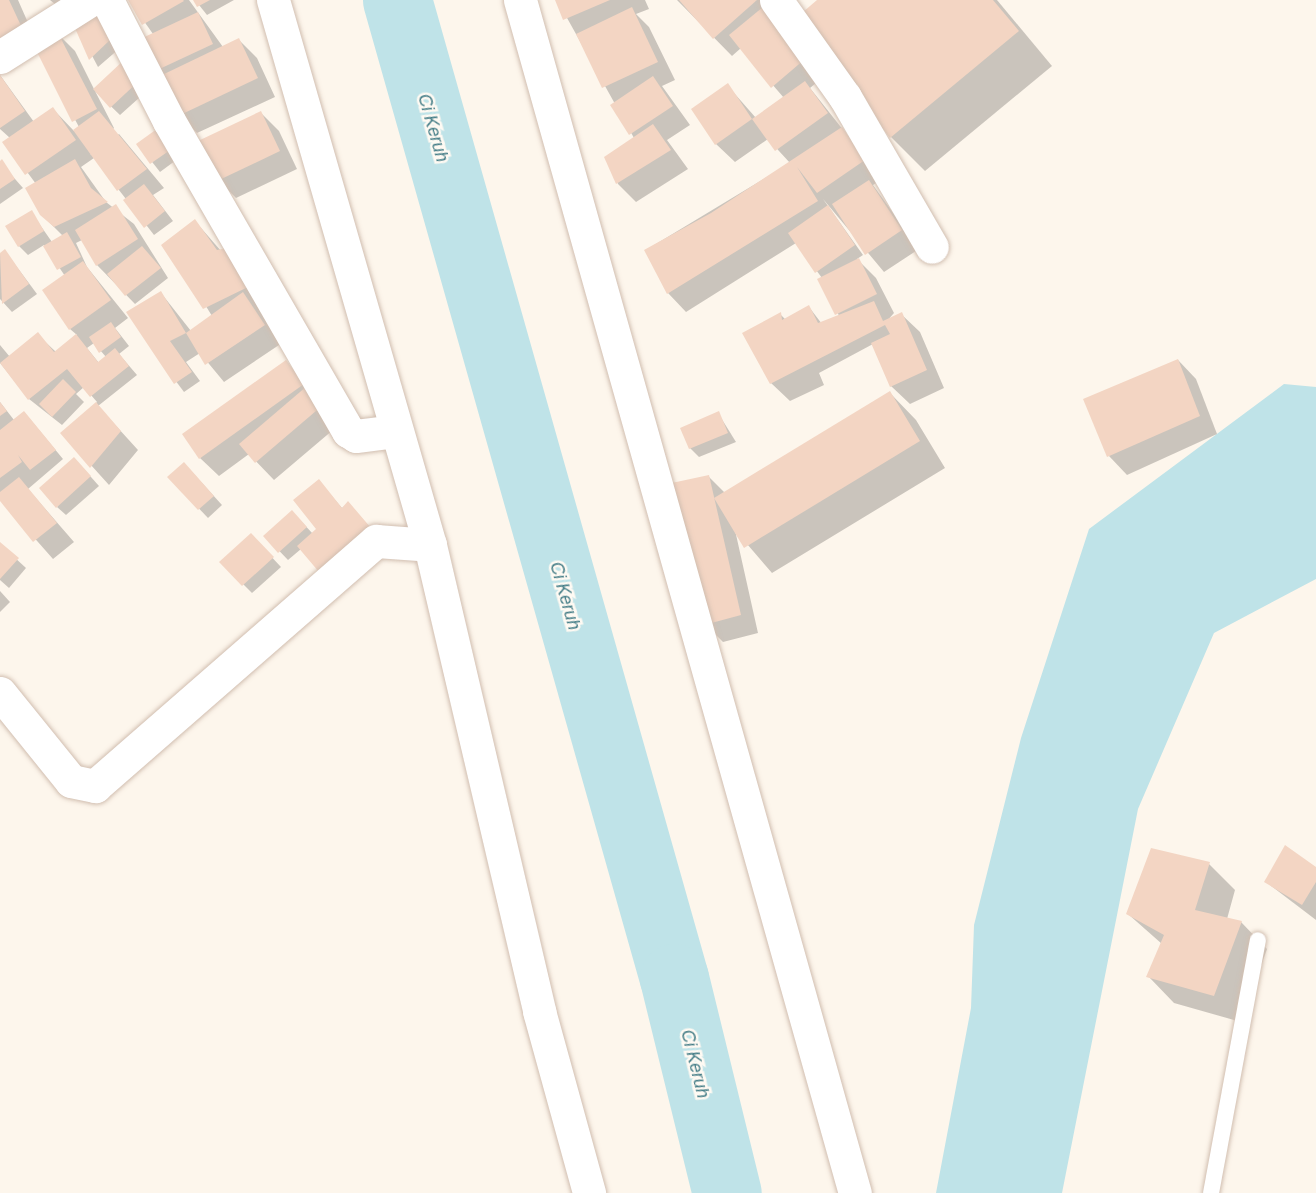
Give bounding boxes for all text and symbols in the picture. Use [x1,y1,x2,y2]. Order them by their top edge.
water label: Ci Keruh [413,91,453,165]
water label: Ci Keruh [545,559,585,633]
water label: Ci Keruh [676,1027,714,1101]

